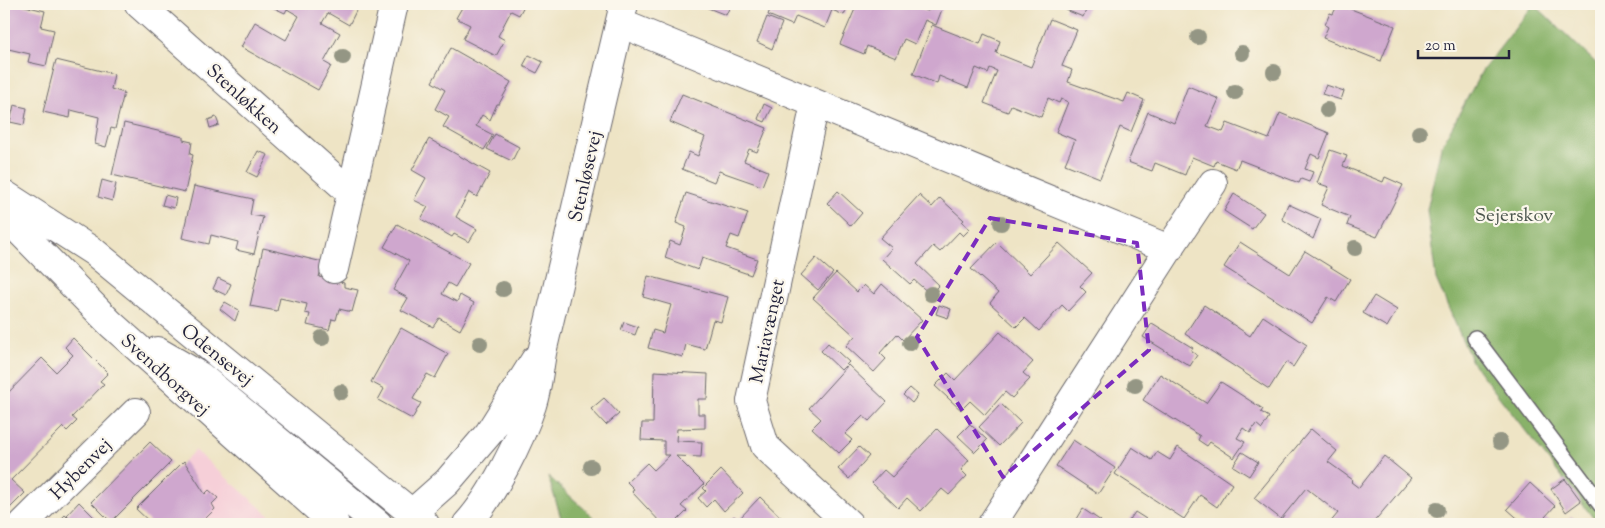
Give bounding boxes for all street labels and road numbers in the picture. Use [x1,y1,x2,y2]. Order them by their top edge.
street label: Stenløkken [199,58,287,141]
street label: Stenløsevej [563,128,610,225]
street label: Mariavænget [744,276,793,386]
street label: Odensevej [174,318,258,394]
street label: Svendborgvej [114,328,215,423]
street label: Hybenvej [45,433,119,507]

